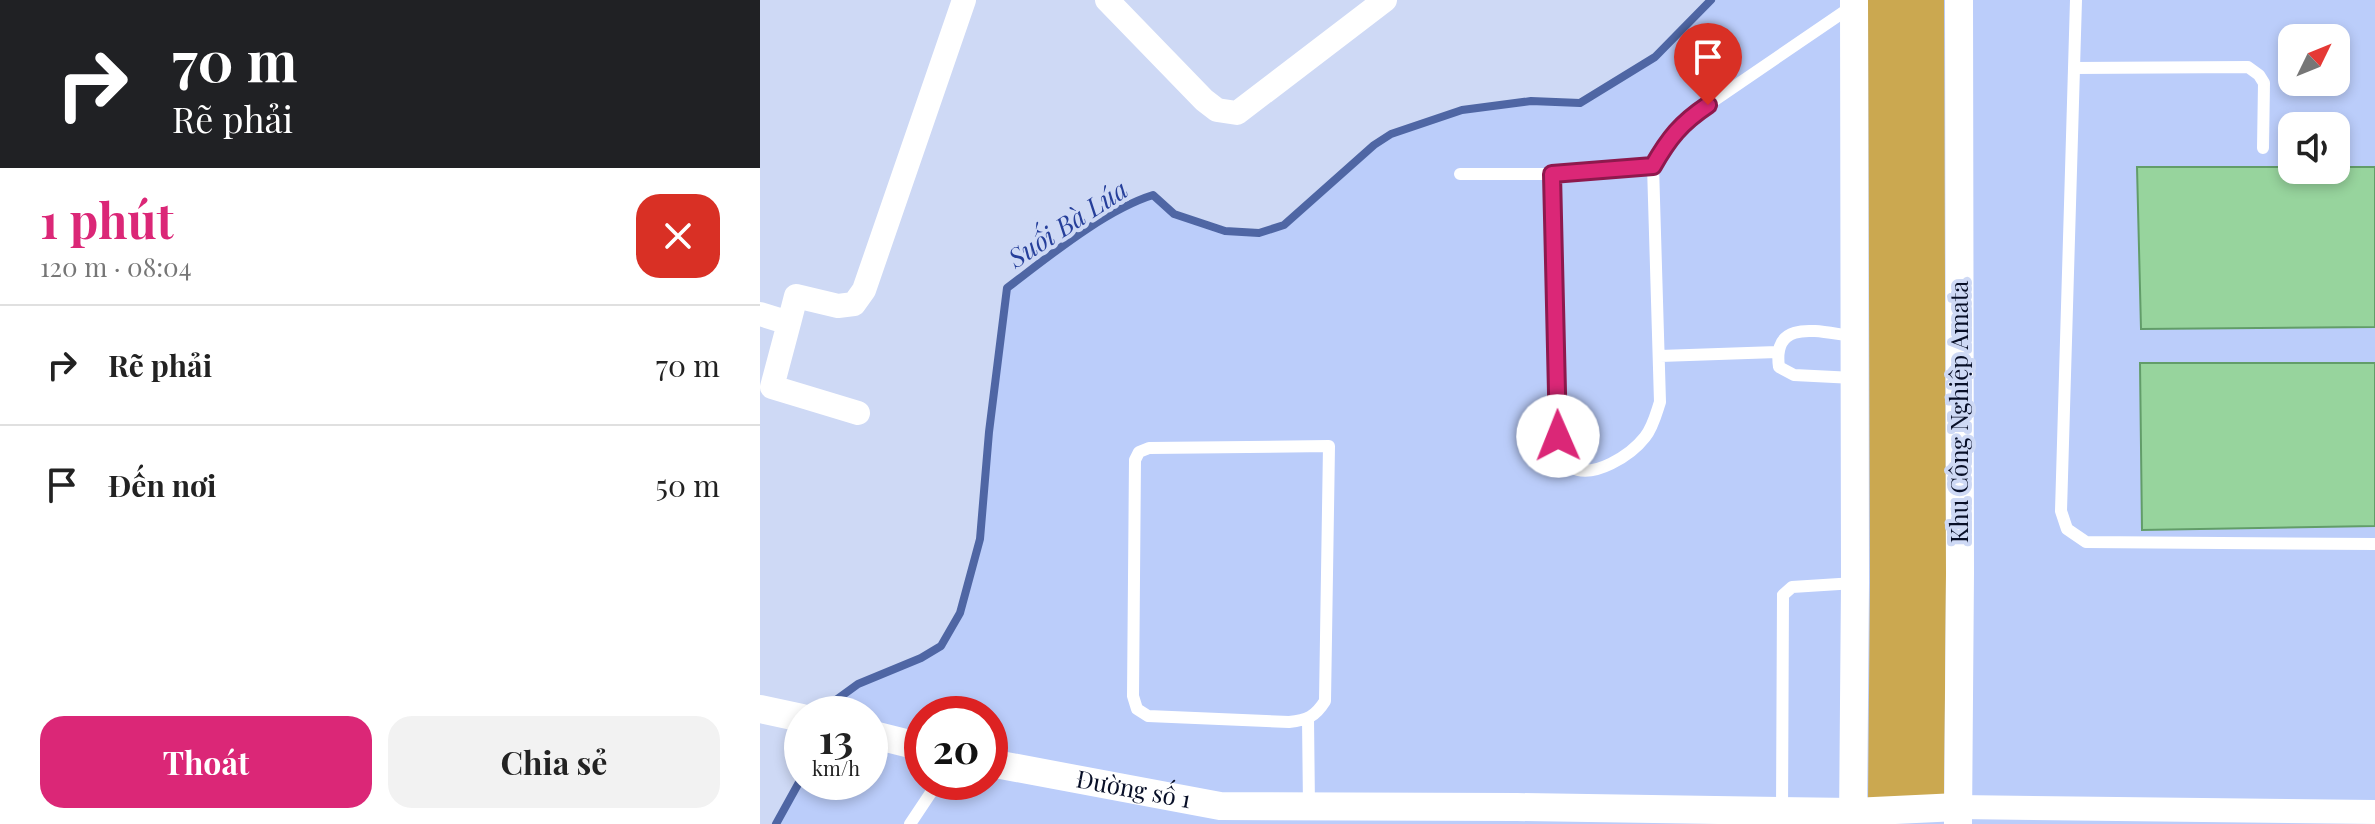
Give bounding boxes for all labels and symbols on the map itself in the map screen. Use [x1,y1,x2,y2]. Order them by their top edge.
pin [1674,23,1742,105]
north arrow [2278,24,2350,96]
water label: Suối Bà Lúa [1000,171,1134,275]
street label: Khu Công Nghiệp Amata [1942,281,1974,543]
position arrow [1516,394,1600,478]
speed limit sign: 20 [904,696,1008,800]
street label: Đường số 1 [1074,761,1194,814]

